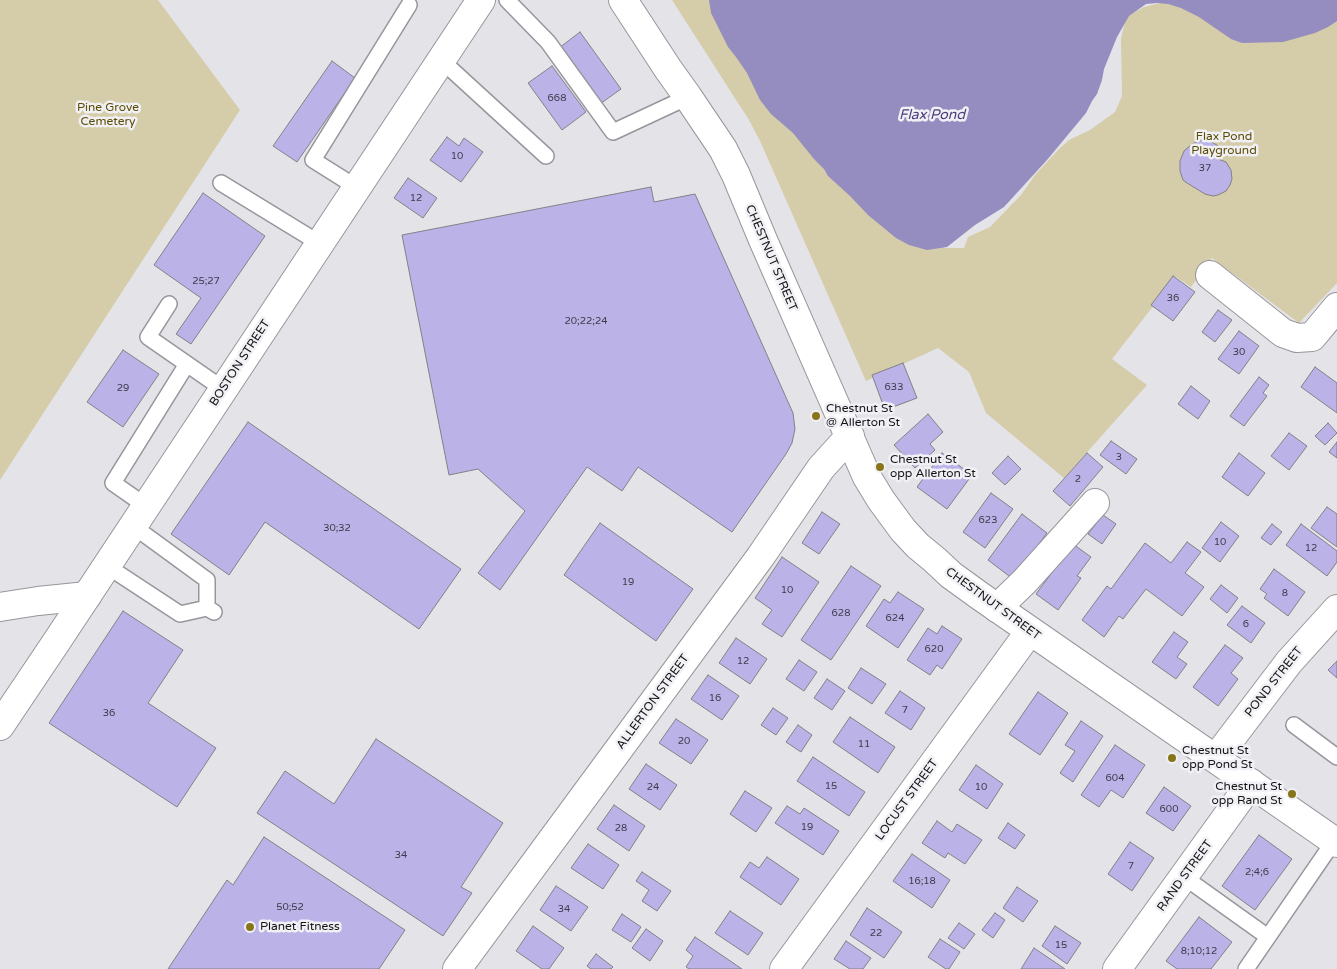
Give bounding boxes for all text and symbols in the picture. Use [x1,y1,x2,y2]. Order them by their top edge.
house number: 668 [548,92,566,104]
park label: Pine Grove Cemetery [77,101,139,129]
water label: Flax Pond [899,107,965,123]
park label: Flax Pond Playground [1191,130,1257,158]
house number: 10 [451,150,463,162]
house number: 37 [1199,162,1211,174]
house number: 12 [410,192,422,204]
street label: CHESTNUT STREET [742,203,800,313]
house number: 25;27 [192,275,220,287]
house number: 36 [1167,292,1179,304]
house number: 20;22;24 [565,315,607,327]
street label: BOSTON STREET [207,317,273,409]
house number: 30 [1233,346,1245,358]
house number: 633 [885,381,903,393]
house number: 29 [117,382,129,394]
place label: Chestnut St @ Allerton St [826,402,900,430]
marker: Chestnut St @ Allerton St [810,410,822,422]
house number: 3 [1116,451,1122,463]
place label: Chestnut St opp Allerton St [890,453,976,481]
marker: Chestnut St opp Allerton St [874,461,886,473]
house number: 2 [1075,473,1081,485]
house number: 623 [979,514,997,526]
house number: 30;32 [323,522,351,534]
house number: 10 [1214,536,1226,548]
house number: 12 [1305,542,1317,554]
street label: CHESTNUT STREET [943,565,1043,643]
house number: 19 [622,576,634,588]
house number: 10 [781,584,793,596]
house number: 8 [1282,587,1288,599]
house number: 628 [832,607,850,619]
house number: 624 [886,612,904,624]
house number: 6 [1243,618,1249,630]
house number: 620 [925,643,943,655]
street label: POND STREET [1242,644,1306,720]
street label: ALLERTON STREET [614,652,692,752]
house number: 12 [737,655,749,667]
house number: 16 [709,692,721,704]
house number: 7 [902,704,908,716]
house number: 36 [103,707,115,719]
house number: 20 [678,735,690,747]
house number: 11 [858,738,870,750]
place label: Chestnut St opp Pond St [1182,744,1252,772]
marker: Chestnut St opp Pond St [1166,752,1178,764]
street label: LOCUST STREET [873,757,941,843]
house number: 604 [1106,772,1124,784]
house number: 15 [825,780,837,792]
place label: Chestnut St opp Rand St [1211,780,1282,808]
house number: 24 [647,781,659,793]
house number: 10 [975,781,987,793]
marker: Chestnut St opp Rand St [1286,788,1298,800]
house number: 600 [1160,803,1178,815]
house number: 19 [801,821,813,833]
house number: 28 [615,822,627,834]
street label: RAND STREET [1154,838,1216,914]
house number: 34 [395,849,407,861]
house number: 7 [1128,860,1134,872]
house number: 2;4;6 [1245,866,1269,878]
house number: 16;18 [908,875,936,887]
house number: 50;52 [276,901,304,913]
house number: 34 [558,903,570,915]
place label: Planet Fitness [260,920,340,934]
marker: Planet Fitness [244,921,256,933]
house number: 22 [870,927,882,939]
house number: 15 [1055,939,1067,951]
house number: 8;10;12 [1181,945,1217,957]

